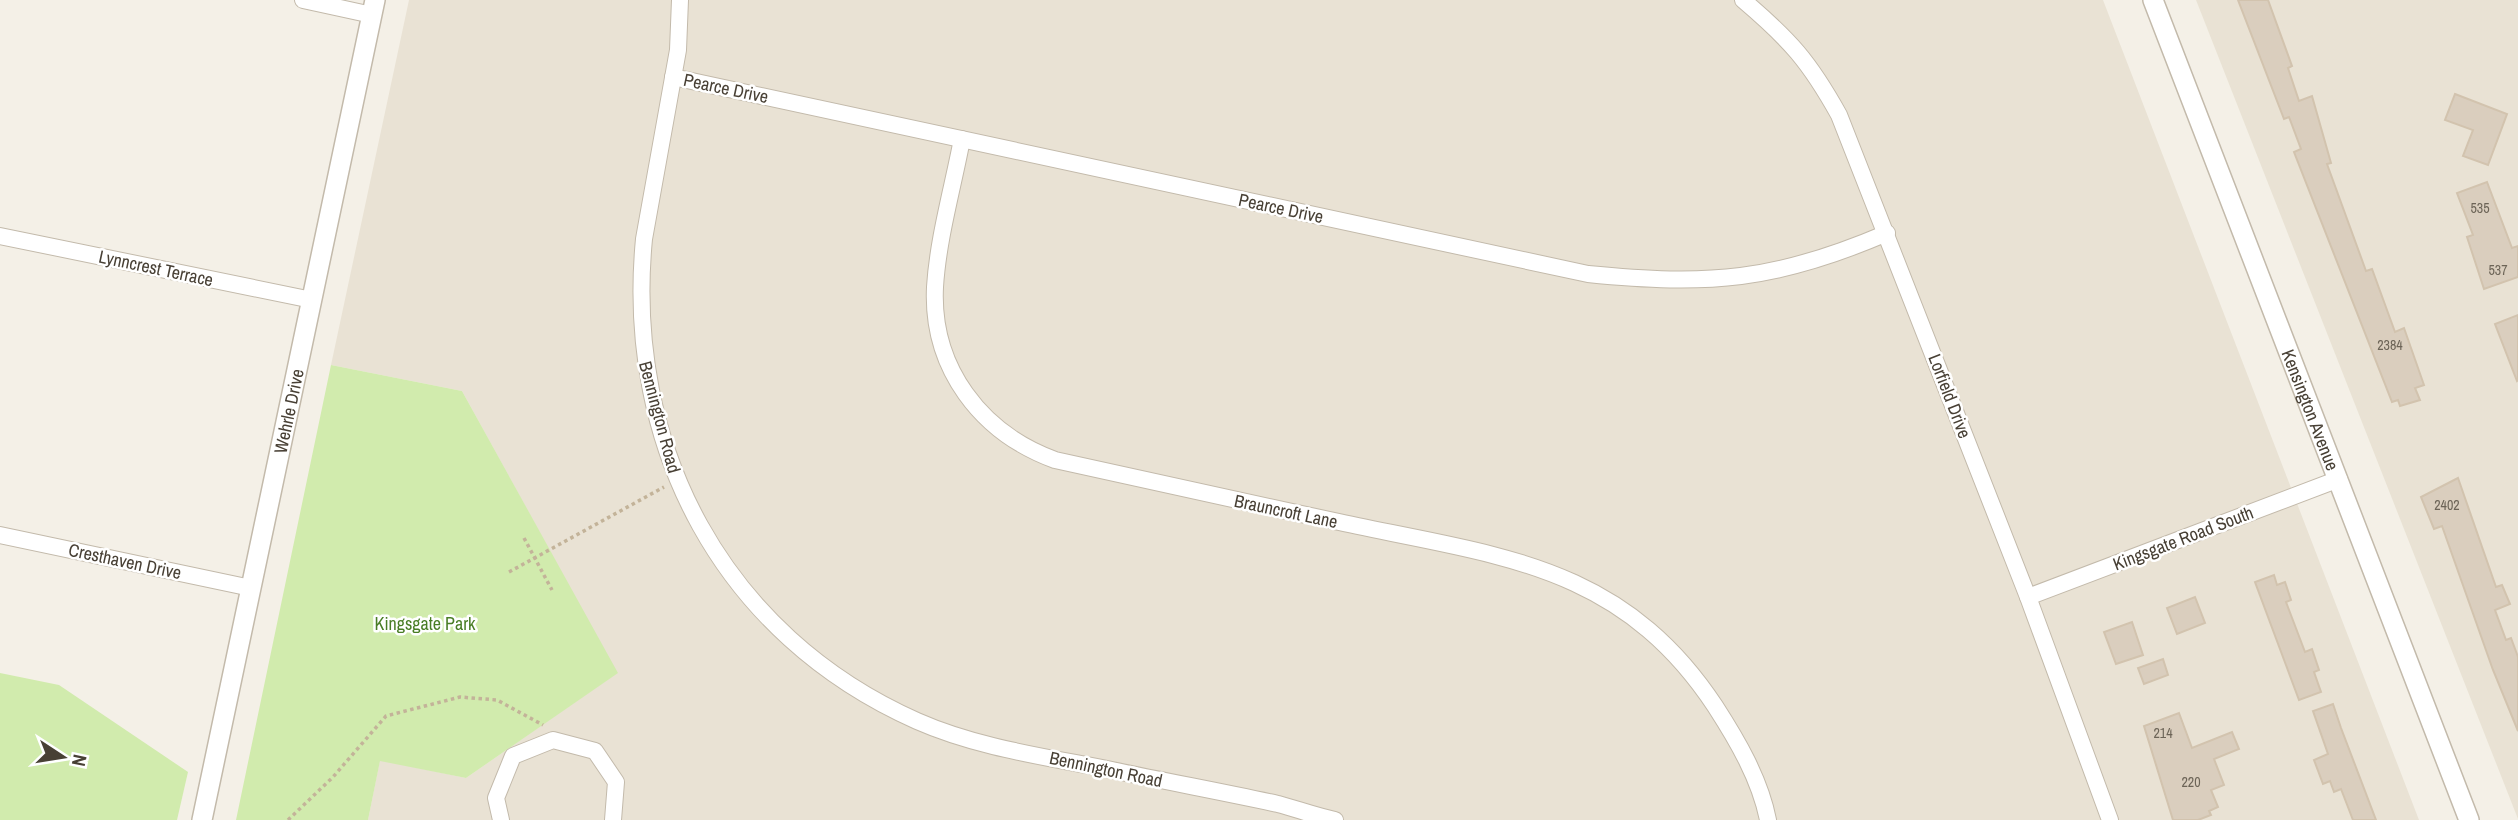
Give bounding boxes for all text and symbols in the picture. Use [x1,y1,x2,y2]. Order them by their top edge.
street label: Pearce Drive [681,67,771,109]
street label: Pearce Drive [1236,187,1326,229]
house number: 535 [2470,199,2490,217]
street label: Lynncrest Terrace [96,244,216,292]
house number: 537 [2488,261,2508,279]
house number: 2384 [2377,336,2403,354]
street label: Kensington Avenue [2276,345,2346,474]
street label: Lorfield Drive [1922,350,1978,442]
street label: Bennington Road [633,358,687,476]
street label: Wehrle Drive [267,366,309,456]
street label: Brauncroft Lane [1232,488,1340,534]
house number: 2402 [2434,496,2460,514]
street label: Kingsgate Road South [2109,500,2257,576]
street label: Cresthaven Drive [66,537,184,585]
park label: Kingsgate Park [375,611,476,636]
north arrow [28,722,98,792]
house number: 214 [2153,724,2173,742]
street label: Bennington Road [1047,745,1165,793]
text: N [66,752,94,769]
house number: 220 [2181,773,2201,791]

